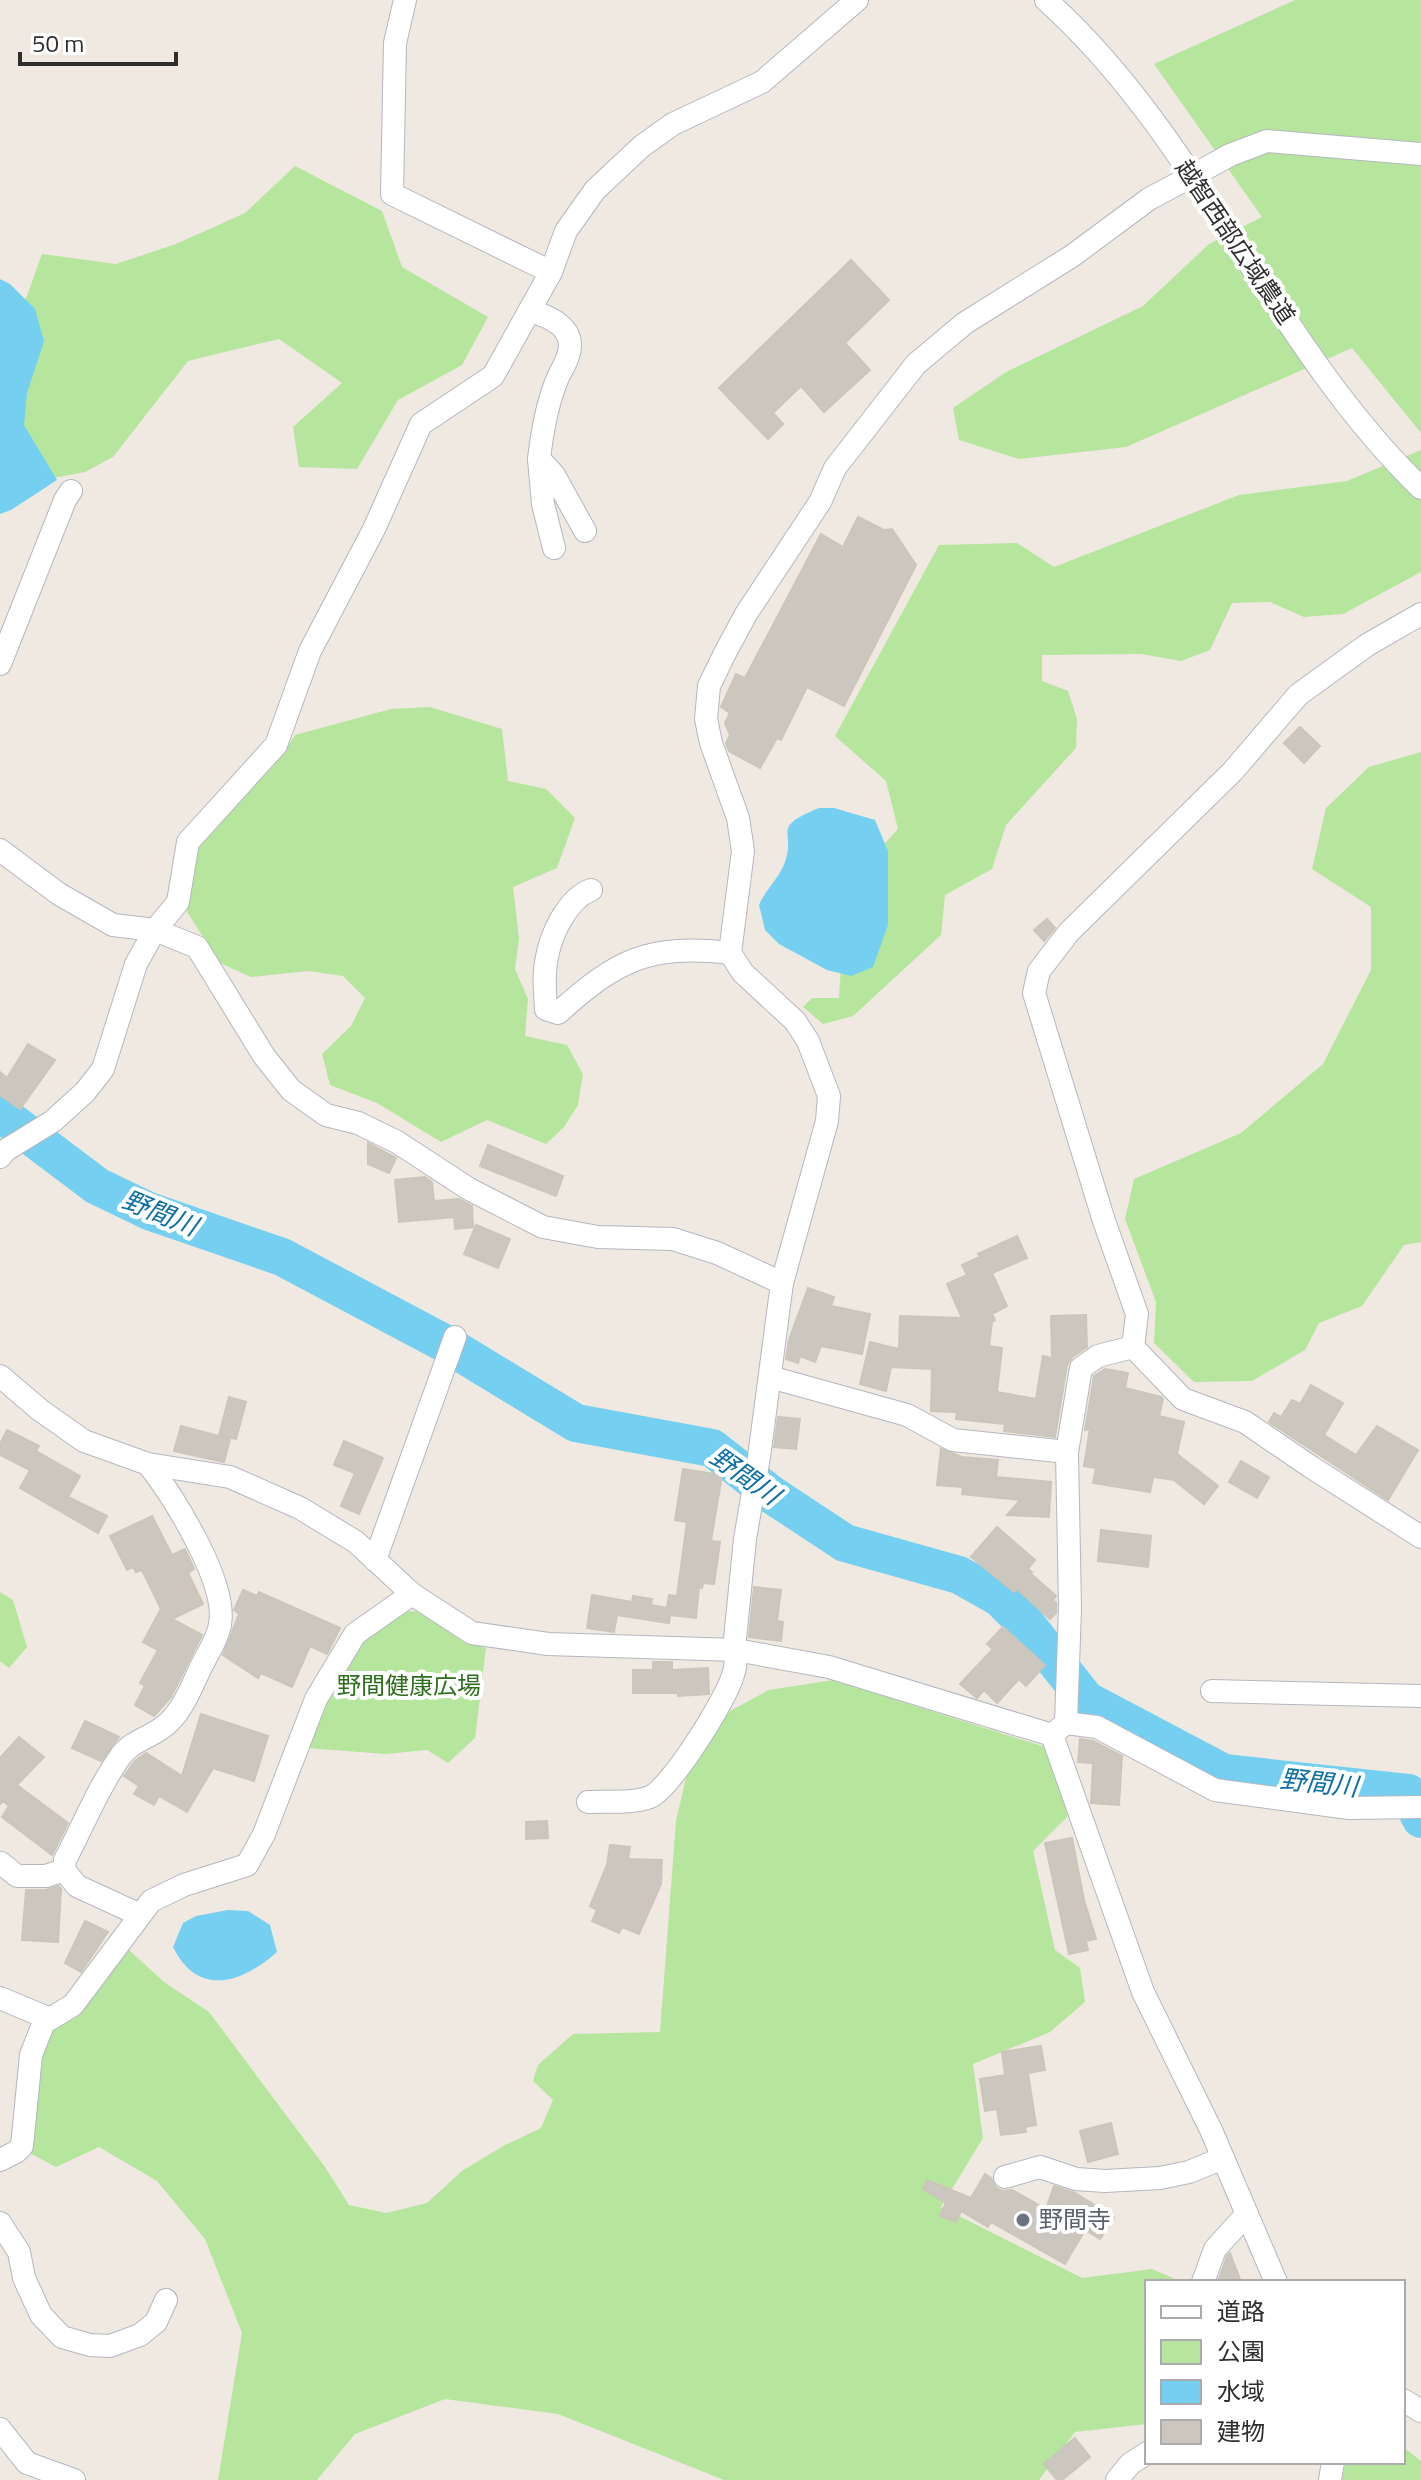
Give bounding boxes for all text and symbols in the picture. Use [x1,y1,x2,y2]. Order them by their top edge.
scale bar [20,16,176,66]
text: 50 m [32,25,84,61]
street label: 越智西部広域農道 [1167,152,1304,331]
water label: 野間川 [117,1180,206,1246]
water label: 野間川 [702,1437,791,1516]
park label: 野間健康広場 [337,1667,481,1703]
water label: 野間川 [1278,1759,1363,1806]
place label: 野間寺 [1039,2201,1111,2237]
marker: 野間寺 [1014,2211,1032,2229]
legend [1145,2280,1405,2464]
text: 道路 [1217,2293,1265,2329]
text: 公園 [1217,2333,1265,2369]
text: 水域 [1217,2373,1265,2409]
text: 建物 [1217,2413,1265,2449]

